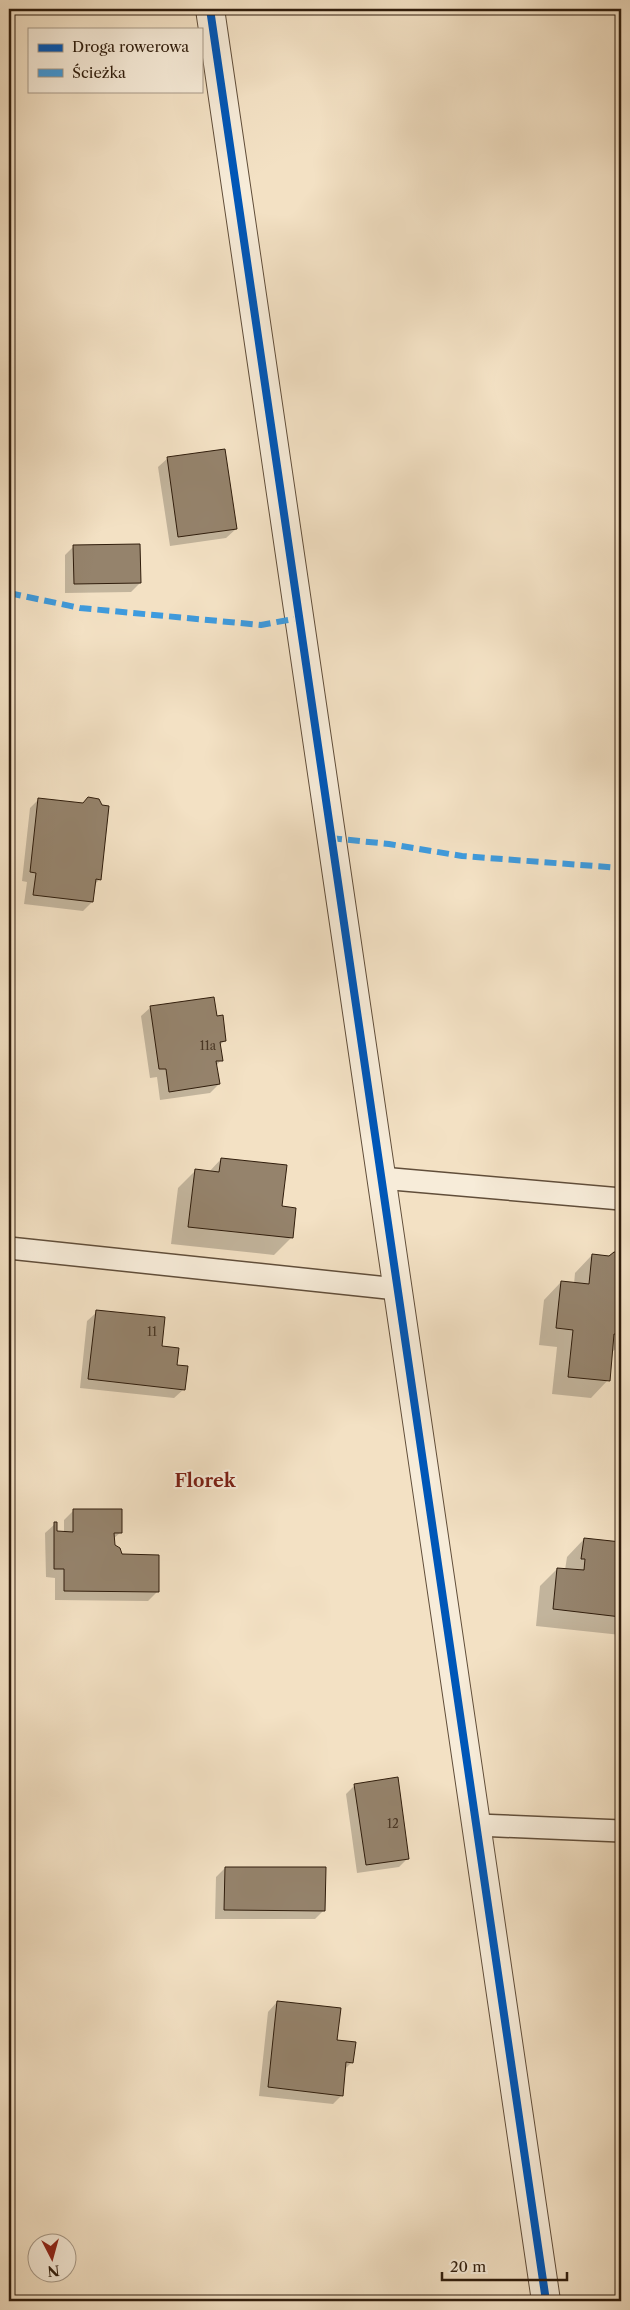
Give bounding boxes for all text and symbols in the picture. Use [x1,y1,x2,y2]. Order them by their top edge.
legend [28,28,202,92]
text: Droga rowerowa [72,37,189,56]
text: Ścieżka [72,63,126,82]
house number: 11a [200,1038,217,1053]
house number: 11 [147,1324,157,1339]
district label: Florek [174,1470,237,1492]
house number: 12 [387,1816,399,1831]
north arrow [28,2232,78,2282]
scale bar [442,2250,568,2282]
text: 20 m [450,2257,486,2276]
text: N [46,2261,60,2281]

